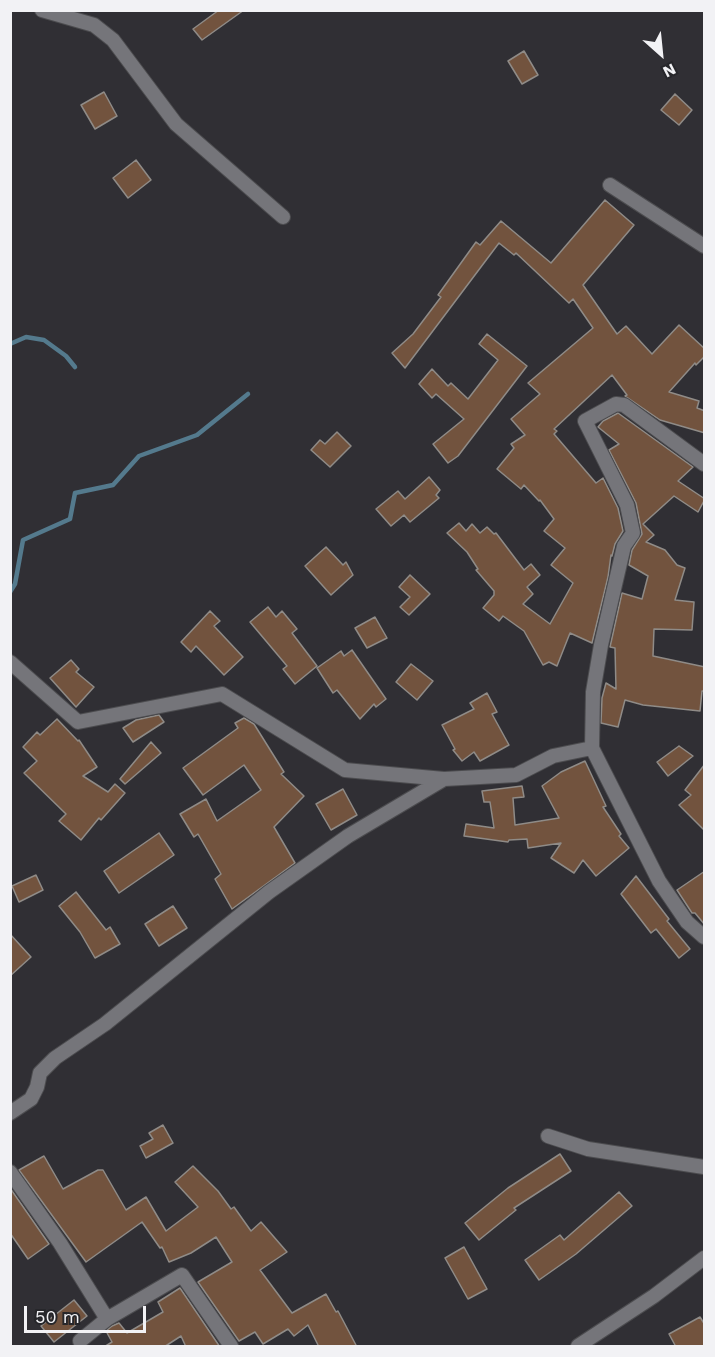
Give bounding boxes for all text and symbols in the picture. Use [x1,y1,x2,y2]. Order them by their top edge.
north arrow [631,24,691,84]
text: N [660,59,679,82]
scale bar [27,1294,148,1332]
text: 50 m [35,1306,80,1327]

